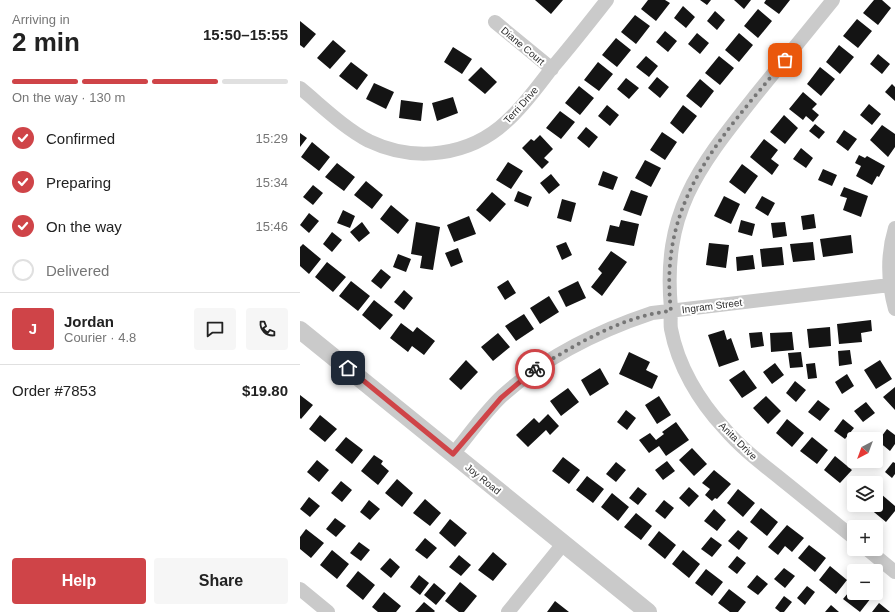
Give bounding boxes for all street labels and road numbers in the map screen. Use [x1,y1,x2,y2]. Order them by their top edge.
street label: Diane Court [499,25,547,68]
street label: Terri Drive [502,84,541,126]
street label: Ingram Street [681,297,743,315]
street label: Anita Drive [717,420,759,462]
street label: Joy Road [463,461,503,497]

